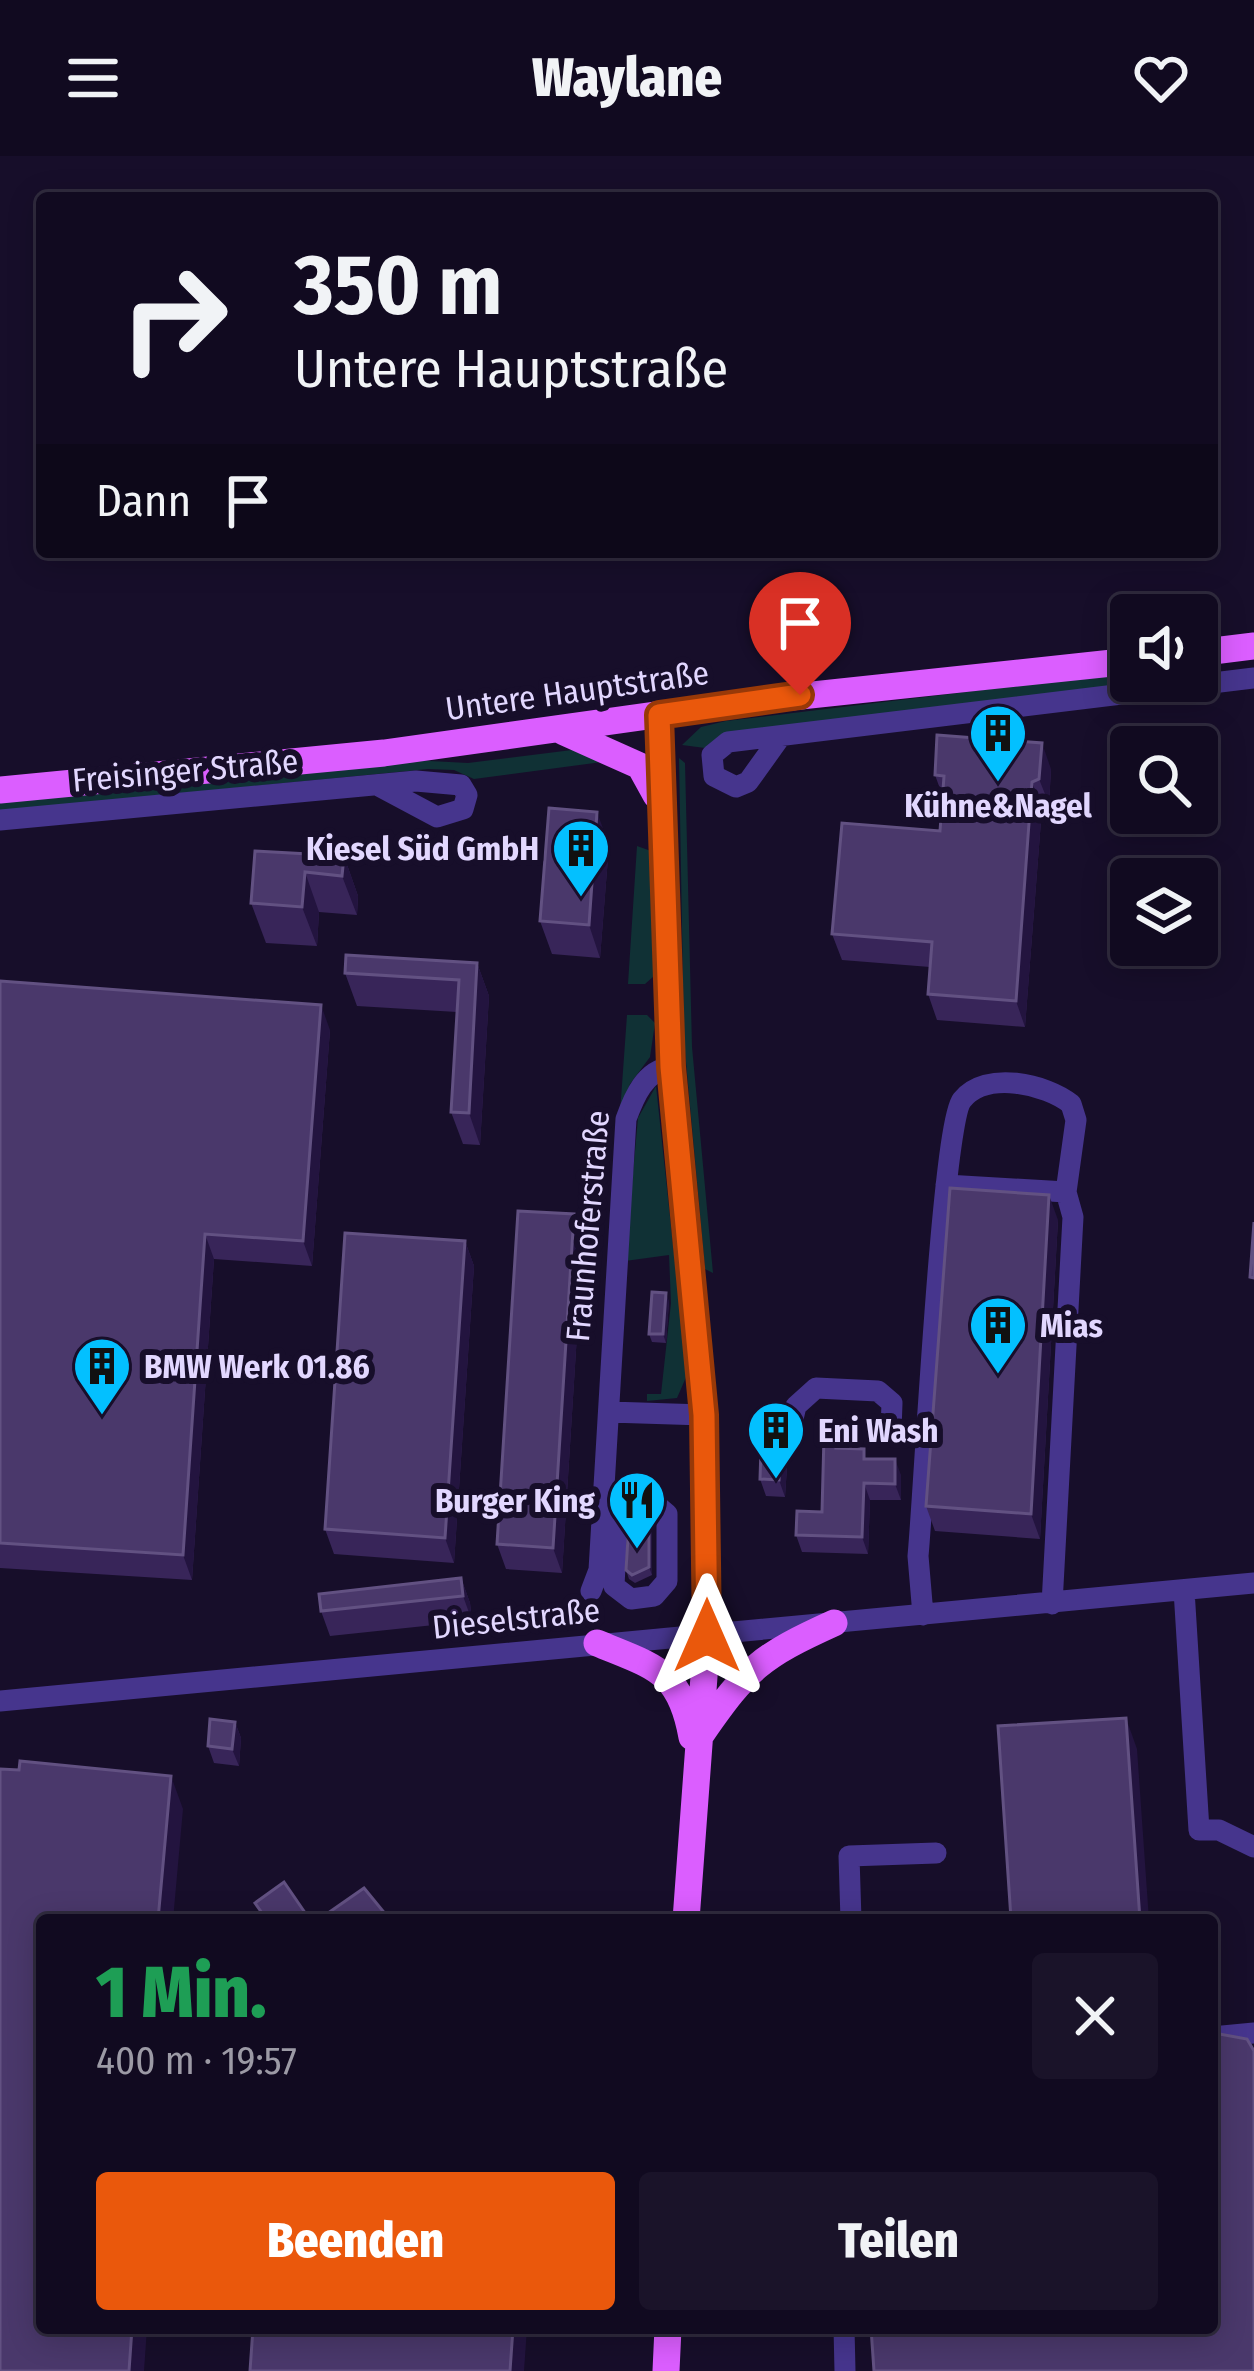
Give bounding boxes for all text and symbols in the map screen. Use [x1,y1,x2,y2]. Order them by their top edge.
icon: menu [60,45,126,111]
icon: heart [1128,45,1194,111]
text: Waylane [532,46,722,110]
text: 350 m [294,235,502,336]
icon: right [96,240,252,396]
text: Untere Hauptstraße [294,337,728,401]
icon: arrive [215,468,281,534]
text: Dann [96,474,191,528]
pin [749,572,851,695]
icon: arrive [767,590,833,656]
map controls [1110,594,1218,966]
button: sound [1110,594,1218,702]
street label: Untere Hauptstraße [443,653,711,729]
building icon: Kühne&Nagel [967,702,1029,784]
button: search [1110,726,1218,834]
street label: Freisinger Straße [70,741,300,801]
place label: Kühne&Nagel [904,786,1093,826]
building icon: Kiesel Süd GmbH [550,817,612,899]
place label: Kiesel Süd GmbH [306,829,539,869]
button: layers [1110,858,1218,966]
street label: Fraunhoferstraße [558,1109,618,1343]
building icon: Mias [967,1294,1029,1376]
place label: Mias [1040,1306,1103,1346]
building icon: BMW Werk 01.86 [71,1335,133,1417]
place label: BMW Werk 01.86 [144,1347,370,1387]
building icon: Eni Wash [745,1399,807,1481]
place label: Eni Wash [818,1411,938,1451]
restaurant icon: Burger King [606,1469,668,1551]
place label: Burger King [435,1481,596,1521]
position arrow [644,1573,770,1699]
street label: Dieselstraße [430,1590,602,1648]
text: 1 Min. [96,1950,267,2036]
button: close [1032,1953,1158,2079]
text: 400 m · 19:57 [96,2038,297,2084]
button: Beenden [96,2172,615,2310]
button: Teilen [639,2172,1158,2310]

